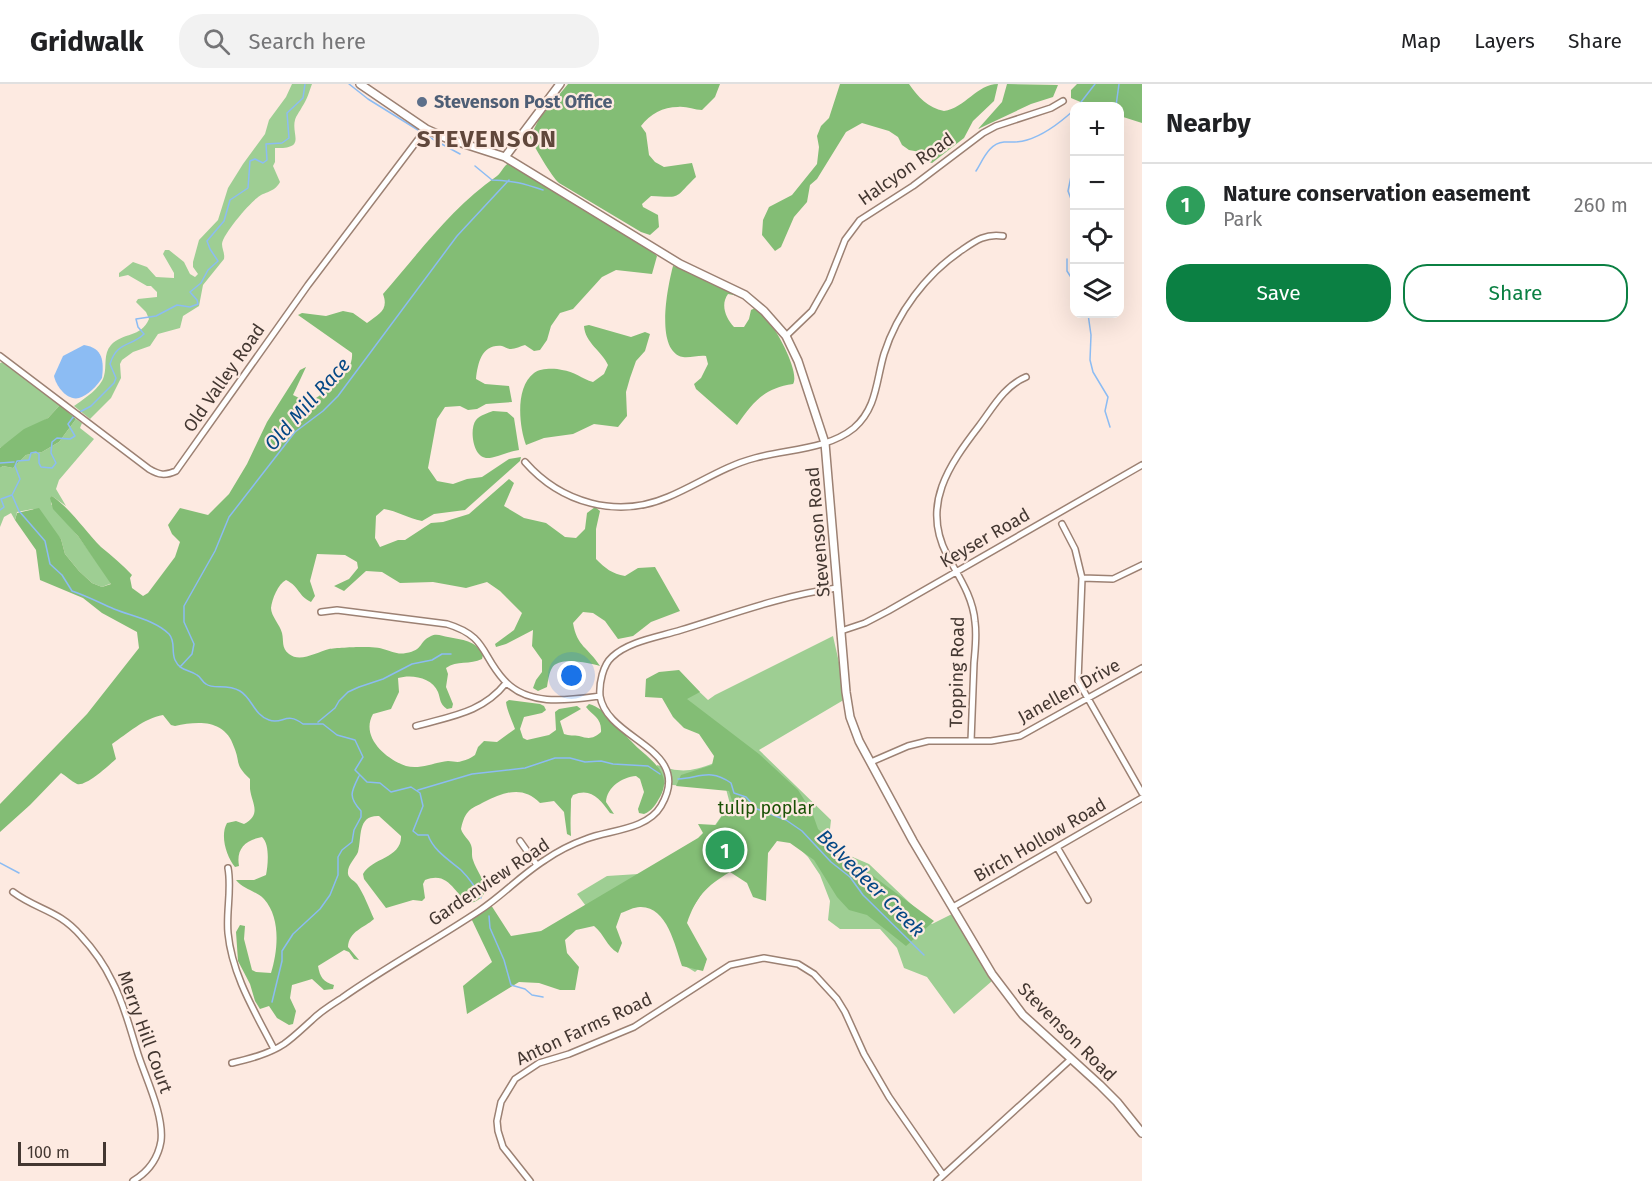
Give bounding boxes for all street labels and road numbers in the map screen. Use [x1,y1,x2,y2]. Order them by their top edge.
street label: Halcyon Road [854,128,958,210]
street label: Old Valley Road [178,320,270,436]
street label: Stevenson Road [801,466,835,598]
street label: Keyser Road [936,503,1034,573]
street label: Topping Road [945,616,969,728]
street label: Janellen Drive [1014,654,1124,728]
street label: Birch Hollow Road [970,793,1110,887]
street label: Gardenview Road [424,833,554,931]
street label: Merry Hill Court [113,968,177,1096]
street label: Stevenson Road [1013,978,1121,1086]
street label: Anton Farms Road [512,988,656,1070]

